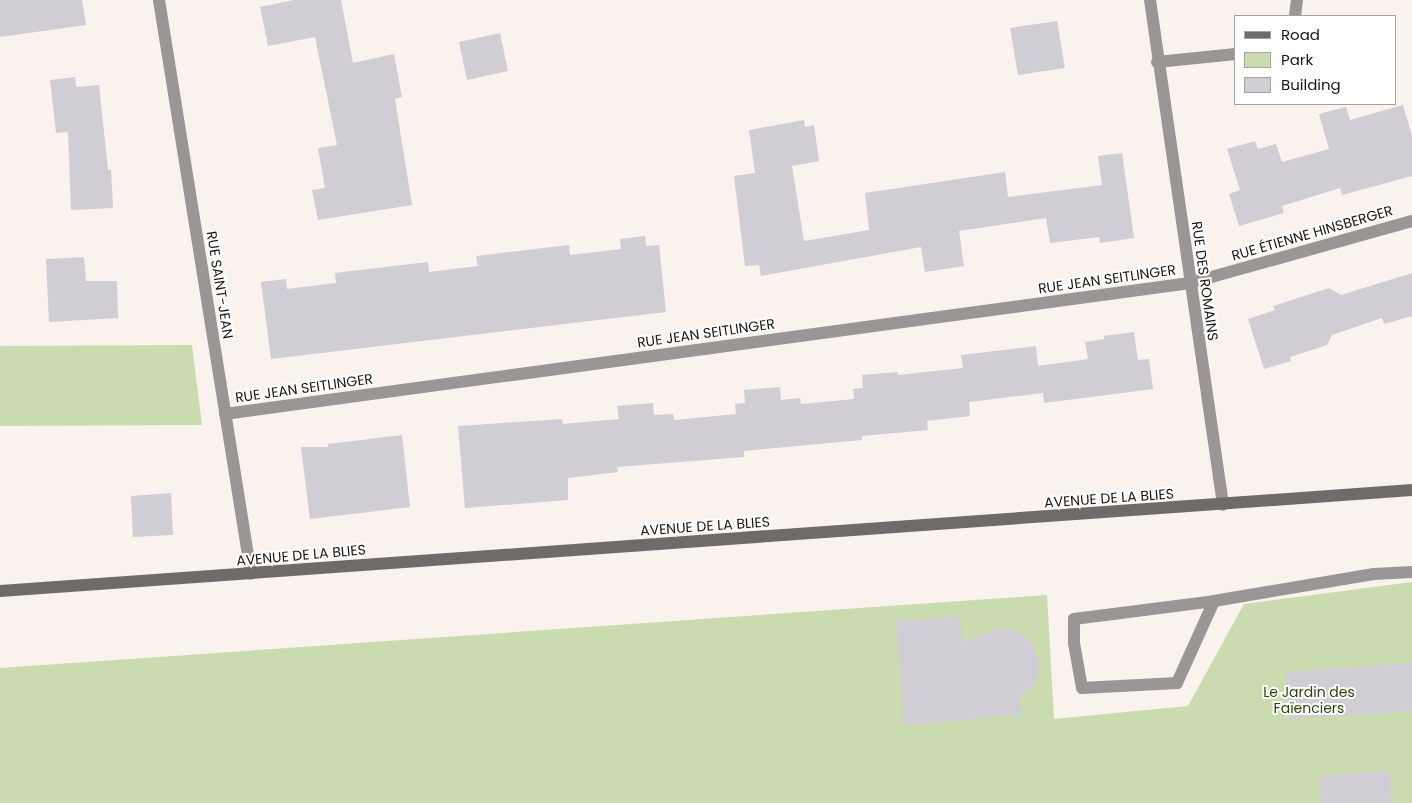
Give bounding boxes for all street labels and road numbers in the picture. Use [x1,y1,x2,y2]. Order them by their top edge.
street label: RUE ÉTIENNE HINSBERGER [1229,202,1395,264]
street label: RUE DES ROMAINS [1188,220,1222,342]
street label: RUE SAINT-JEAN [203,230,237,340]
street label: RUE JEAN SEITLINGER [1037,261,1177,297]
street label: RUE JEAN SEITLINGER [636,315,776,351]
street label: RUE JEAN SEITLINGER [234,370,374,406]
street label: AVENUE DE LA BLIES [1044,485,1174,511]
street label: AVENUE DE LA BLIES [640,513,770,539]
street label: AVENUE DE LA BLIES [236,541,366,569]

